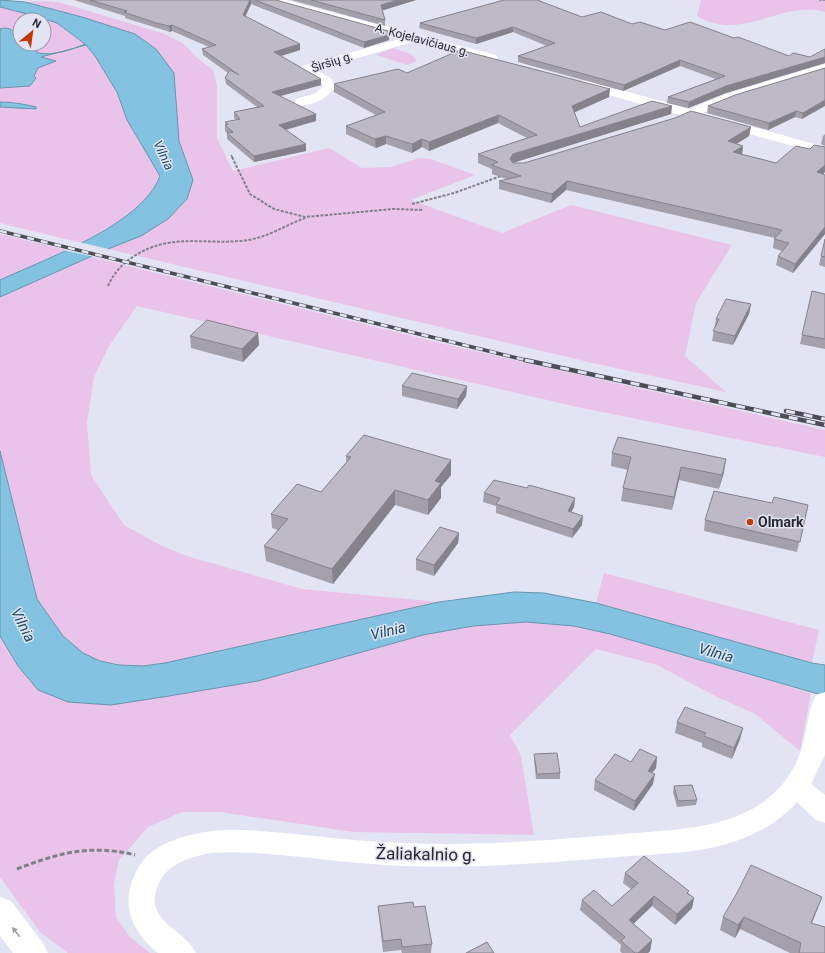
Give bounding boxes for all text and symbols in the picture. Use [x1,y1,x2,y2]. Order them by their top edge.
north arrow [12,12,52,52]
text: N [30,16,43,31]
street label: A. Kojelavičiaus g. [373,21,471,59]
street label: Širšių g. [309,48,354,75]
water label: Vilnia [150,138,177,173]
place label: Olmark [758,514,804,530]
marker: Olmark [745,517,755,527]
water label: Vilnia [7,605,39,645]
water label: Vilnia [369,618,408,644]
water label: Vilnia [696,639,736,667]
street label: Žaliakalnio g. [376,843,476,865]
one-way arrow [12,926,20,937]

